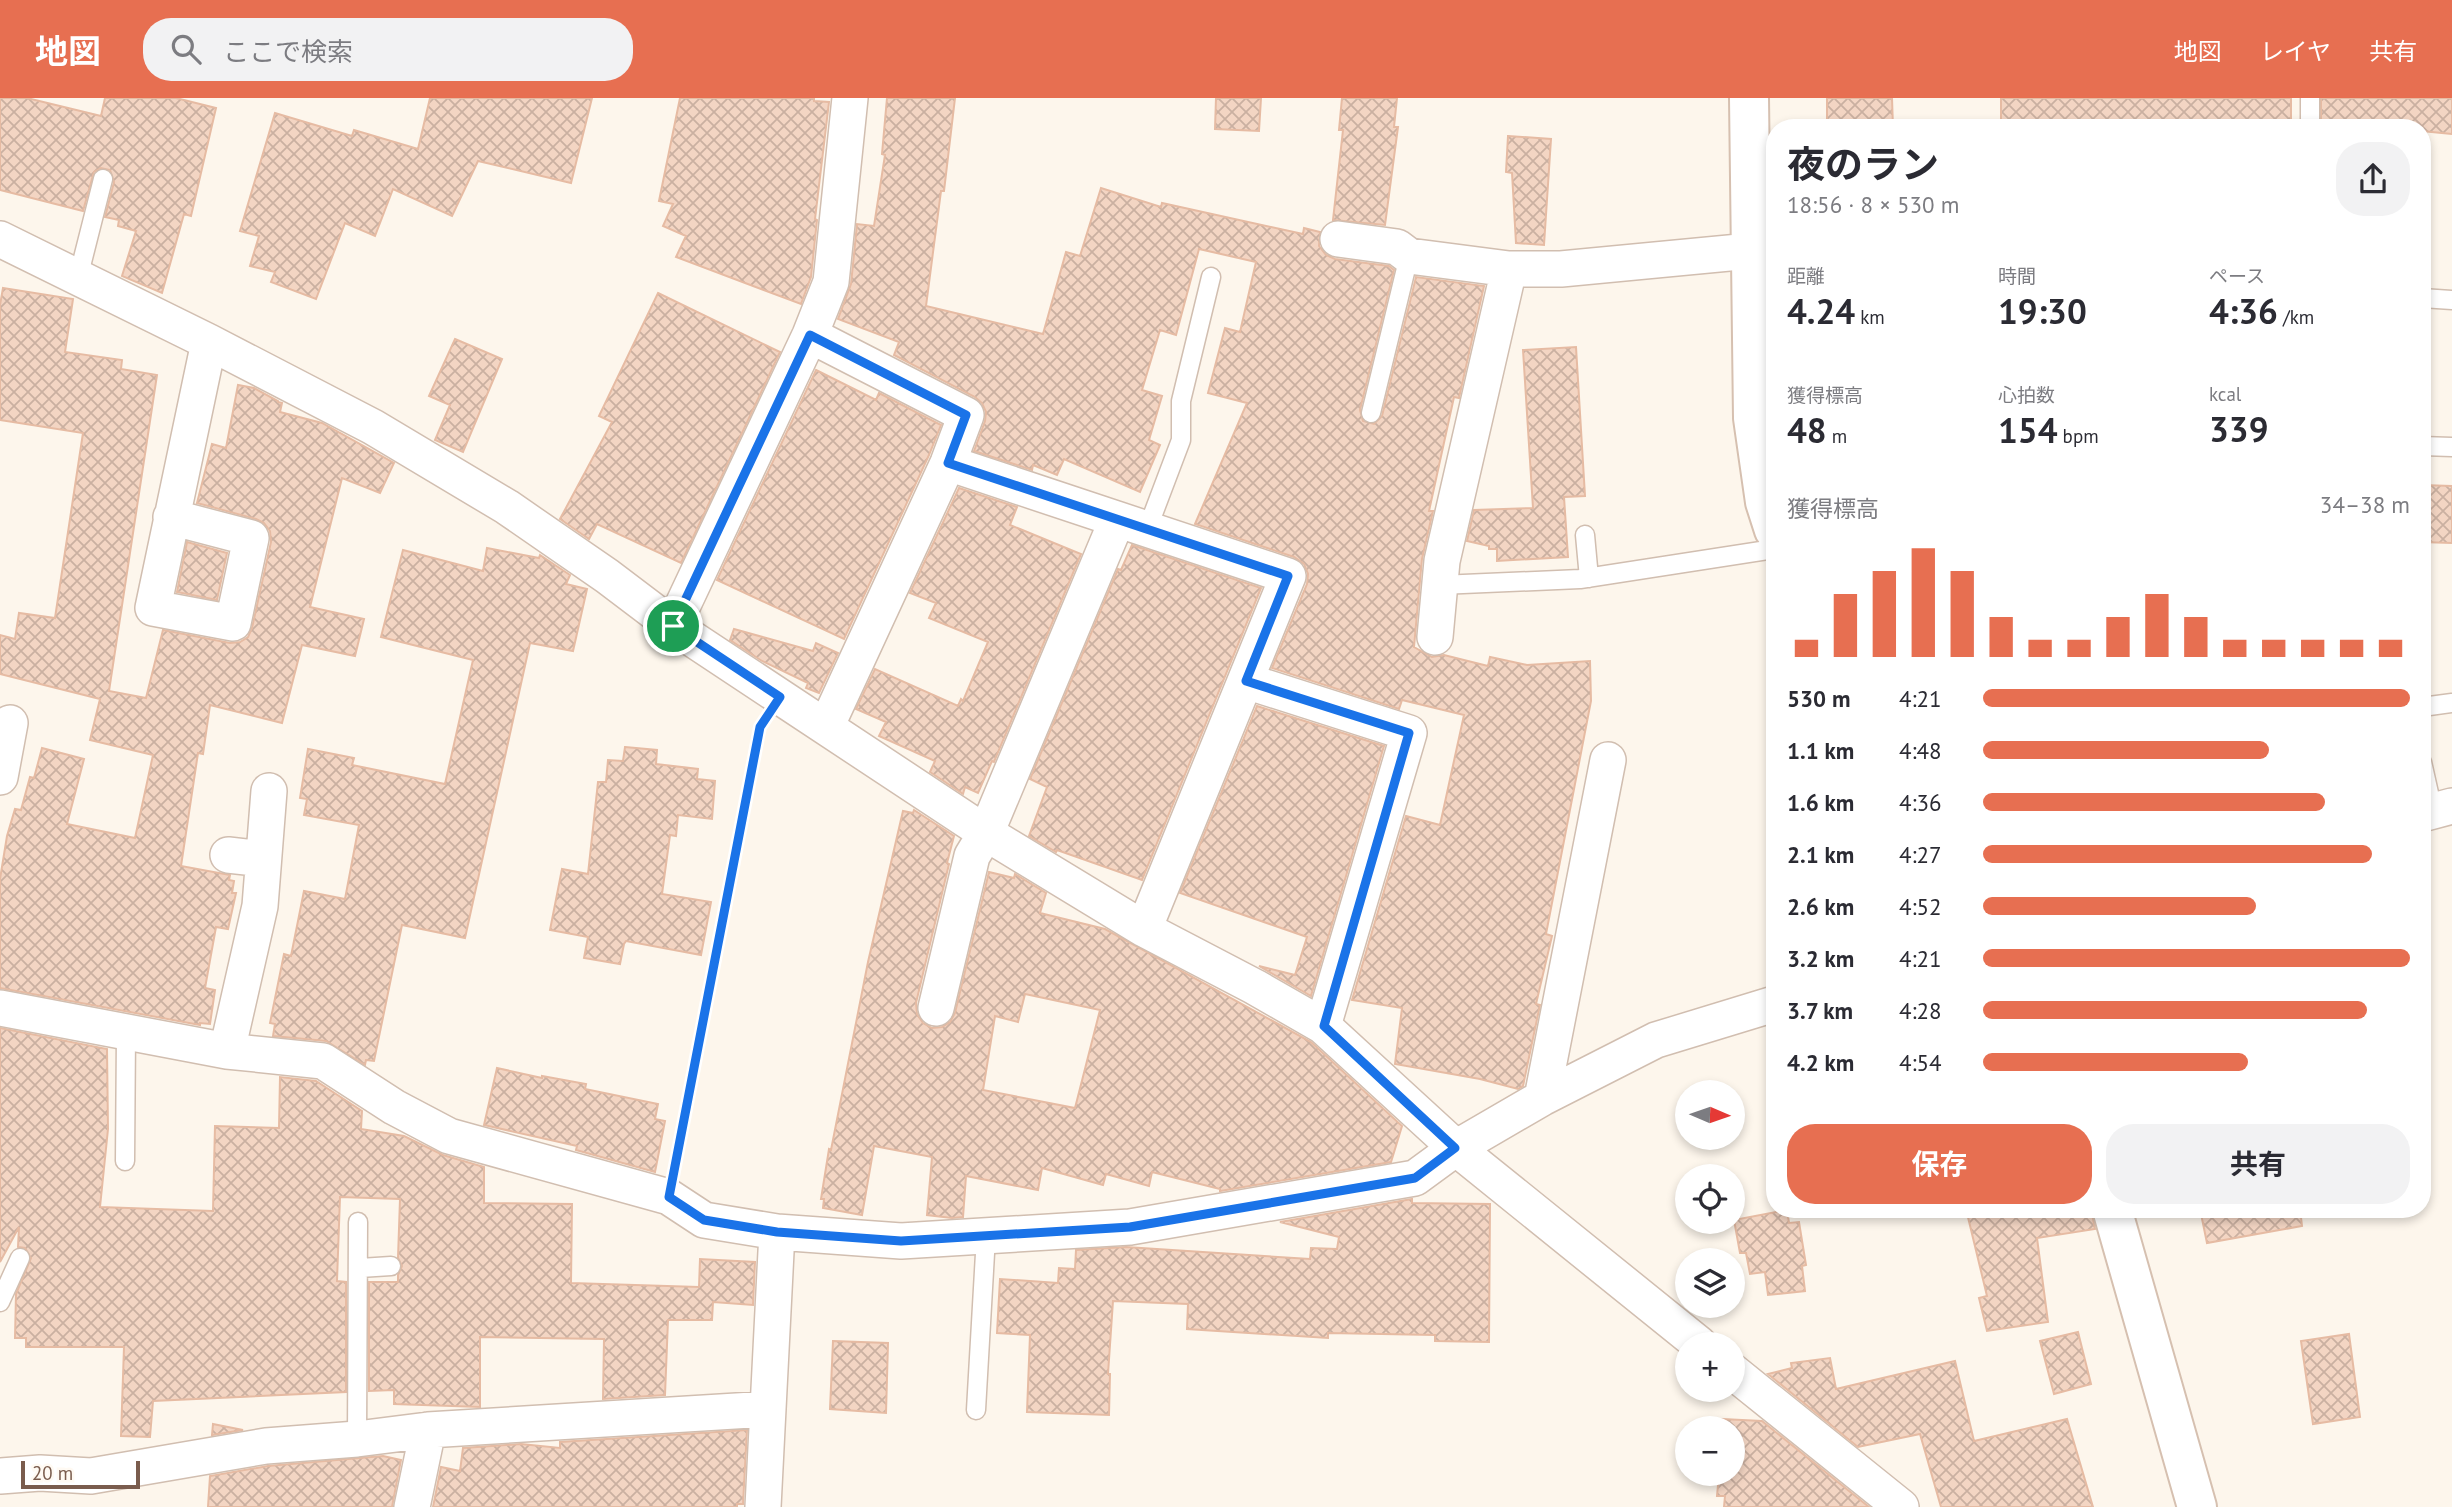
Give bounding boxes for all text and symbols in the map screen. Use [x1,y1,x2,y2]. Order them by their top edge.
search box [143,18,633,81]
text: 地図 [35,29,101,72]
icon: search [167,30,205,68]
text: ここで検索 [223,35,353,68]
text: 地図 [2174,36,2222,67]
text: レイヤ [2260,36,2331,67]
text: 共有 [2369,36,2417,67]
text: 夜のラン [1787,139,1939,188]
button: share [2336,142,2410,216]
text: 18:56 · 8 × 530 m [1787,190,1959,219]
text: 距離 [1787,264,1825,288]
text: 時間 [1998,264,2036,288]
text: ペース [2209,264,2265,288]
text: 4.24 [1787,288,1855,334]
text: 19:30 [1998,288,2087,334]
text: 4:36 [2209,288,2278,334]
text: km [1855,305,1885,329]
text: /km [2278,305,2314,329]
text: kcal [2209,382,2241,406]
text: 獲得標高 [1787,383,1863,407]
text: 心拍数 [1998,383,2055,407]
text: 339 [2209,406,2269,452]
text: 48 [1787,407,1827,453]
text: 154 [1998,407,2058,453]
text: m [1827,424,1847,448]
text: bpm [2058,424,2099,448]
text: 34–38 m [2320,490,2410,519]
text: 獲得標高 [1787,494,1879,523]
pin [643,596,703,656]
icon: arrive [654,607,692,645]
text: 530 m [1787,684,1850,713]
text: 4:21 [1899,684,1942,713]
text: 1.1 km [1787,736,1854,765]
text: 4:48 [1899,736,1942,765]
text: 1.6 km [1787,788,1854,817]
text: 4:36 [1899,788,1942,817]
text: 2.1 km [1787,840,1854,869]
text: 4:27 [1899,840,1942,869]
text: 2.6 km [1787,892,1854,921]
text: 4:52 [1899,892,1942,921]
text: 3.2 km [1787,944,1854,973]
text: 4:21 [1899,944,1942,973]
text: 3.7 km [1787,996,1853,1025]
text: 4:28 [1899,996,1942,1025]
text: 4.2 km [1787,1048,1854,1077]
text: 4:54 [1899,1048,1942,1077]
north arrow [1675,1080,1745,1150]
map controls [1675,1080,1745,1486]
button: 保存 [1787,1124,2092,1204]
button: 共有 [2106,1124,2410,1204]
button: locate [1675,1164,1745,1234]
button: layers [1675,1248,1745,1318]
button: + [1675,1332,1745,1402]
button: − [1675,1416,1745,1486]
scale bar [21,1458,140,1490]
text: 20 m [32,1461,73,1485]

